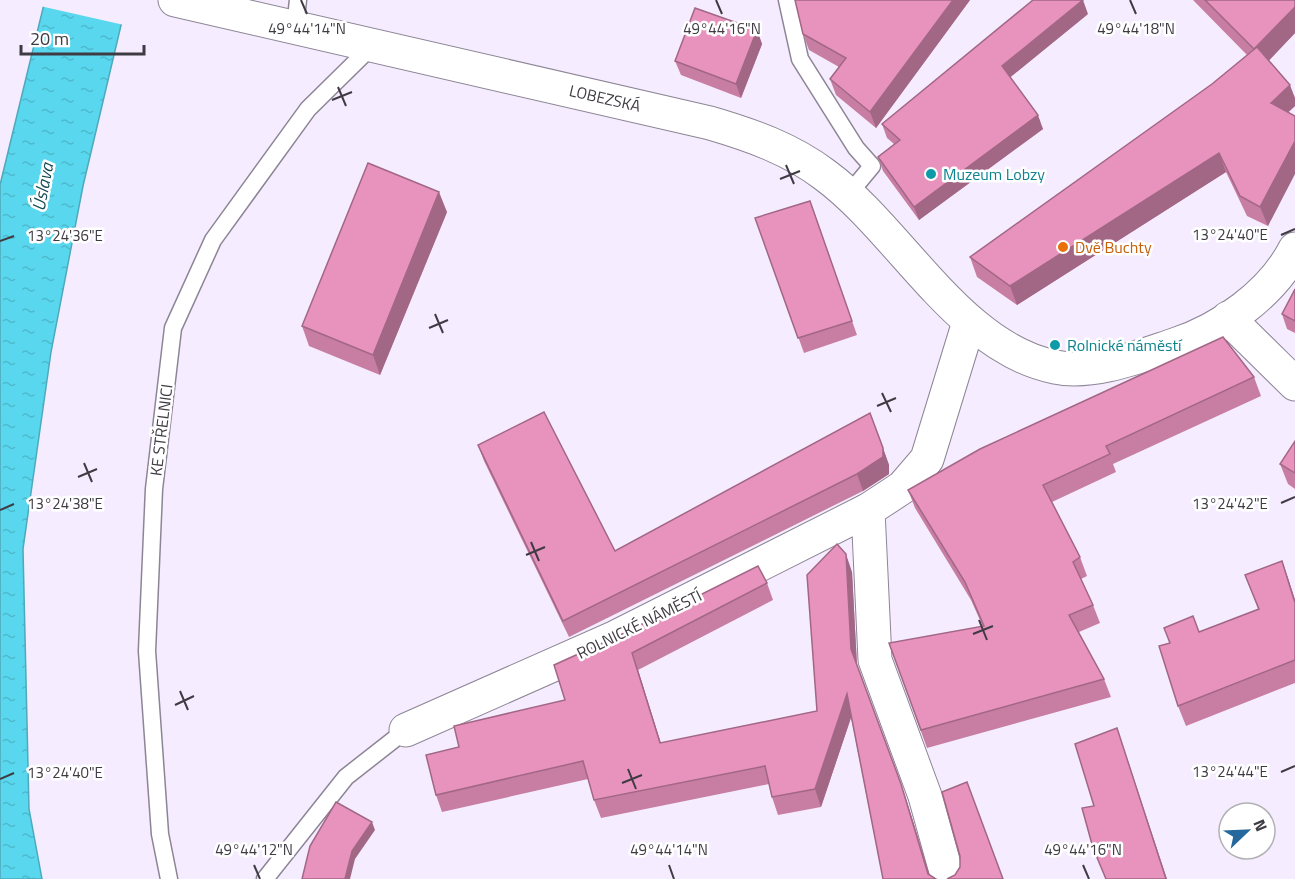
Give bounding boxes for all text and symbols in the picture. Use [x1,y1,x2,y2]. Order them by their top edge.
text: 49°44'14"N [268,17,346,40]
text: 49°44'16"N [683,17,761,40]
text: 49°44'18"N [1097,17,1175,40]
scale bar [21,18,144,56]
text: 20 m [30,25,69,52]
street label: LOBEZSKÁ [567,78,643,118]
water label: Úslava [25,160,61,213]
place label: Muzeum Lobzy [943,162,1045,186]
marker: Muzeum Lobzy [924,167,938,181]
text: 13°24'40"E [1192,223,1268,246]
text: 13°24'36"E [27,224,103,247]
place label: Dvě Buchty [1075,235,1152,259]
marker: Dvě Buchty [1056,240,1070,254]
place label: Rolnické náměstí [1067,333,1183,357]
marker: Rolnické náměstí [1048,338,1062,352]
street label: KE STŘELNICI [143,383,179,477]
text: 13°24'38"E [27,492,103,515]
text: 13°24'42"E [1192,492,1268,515]
street label: ROLNICKÉ NÁMĚSTÍ [572,583,707,665]
text: 13°24'44"E [1192,760,1268,783]
text: 13°24'40"E [27,761,103,784]
north arrow [1217,801,1277,861]
text: N [1248,815,1274,835]
text: 49°44'12"N [215,838,293,861]
text: 49°44'14"N [630,838,708,861]
text: 49°44'16"N [1044,838,1122,861]

